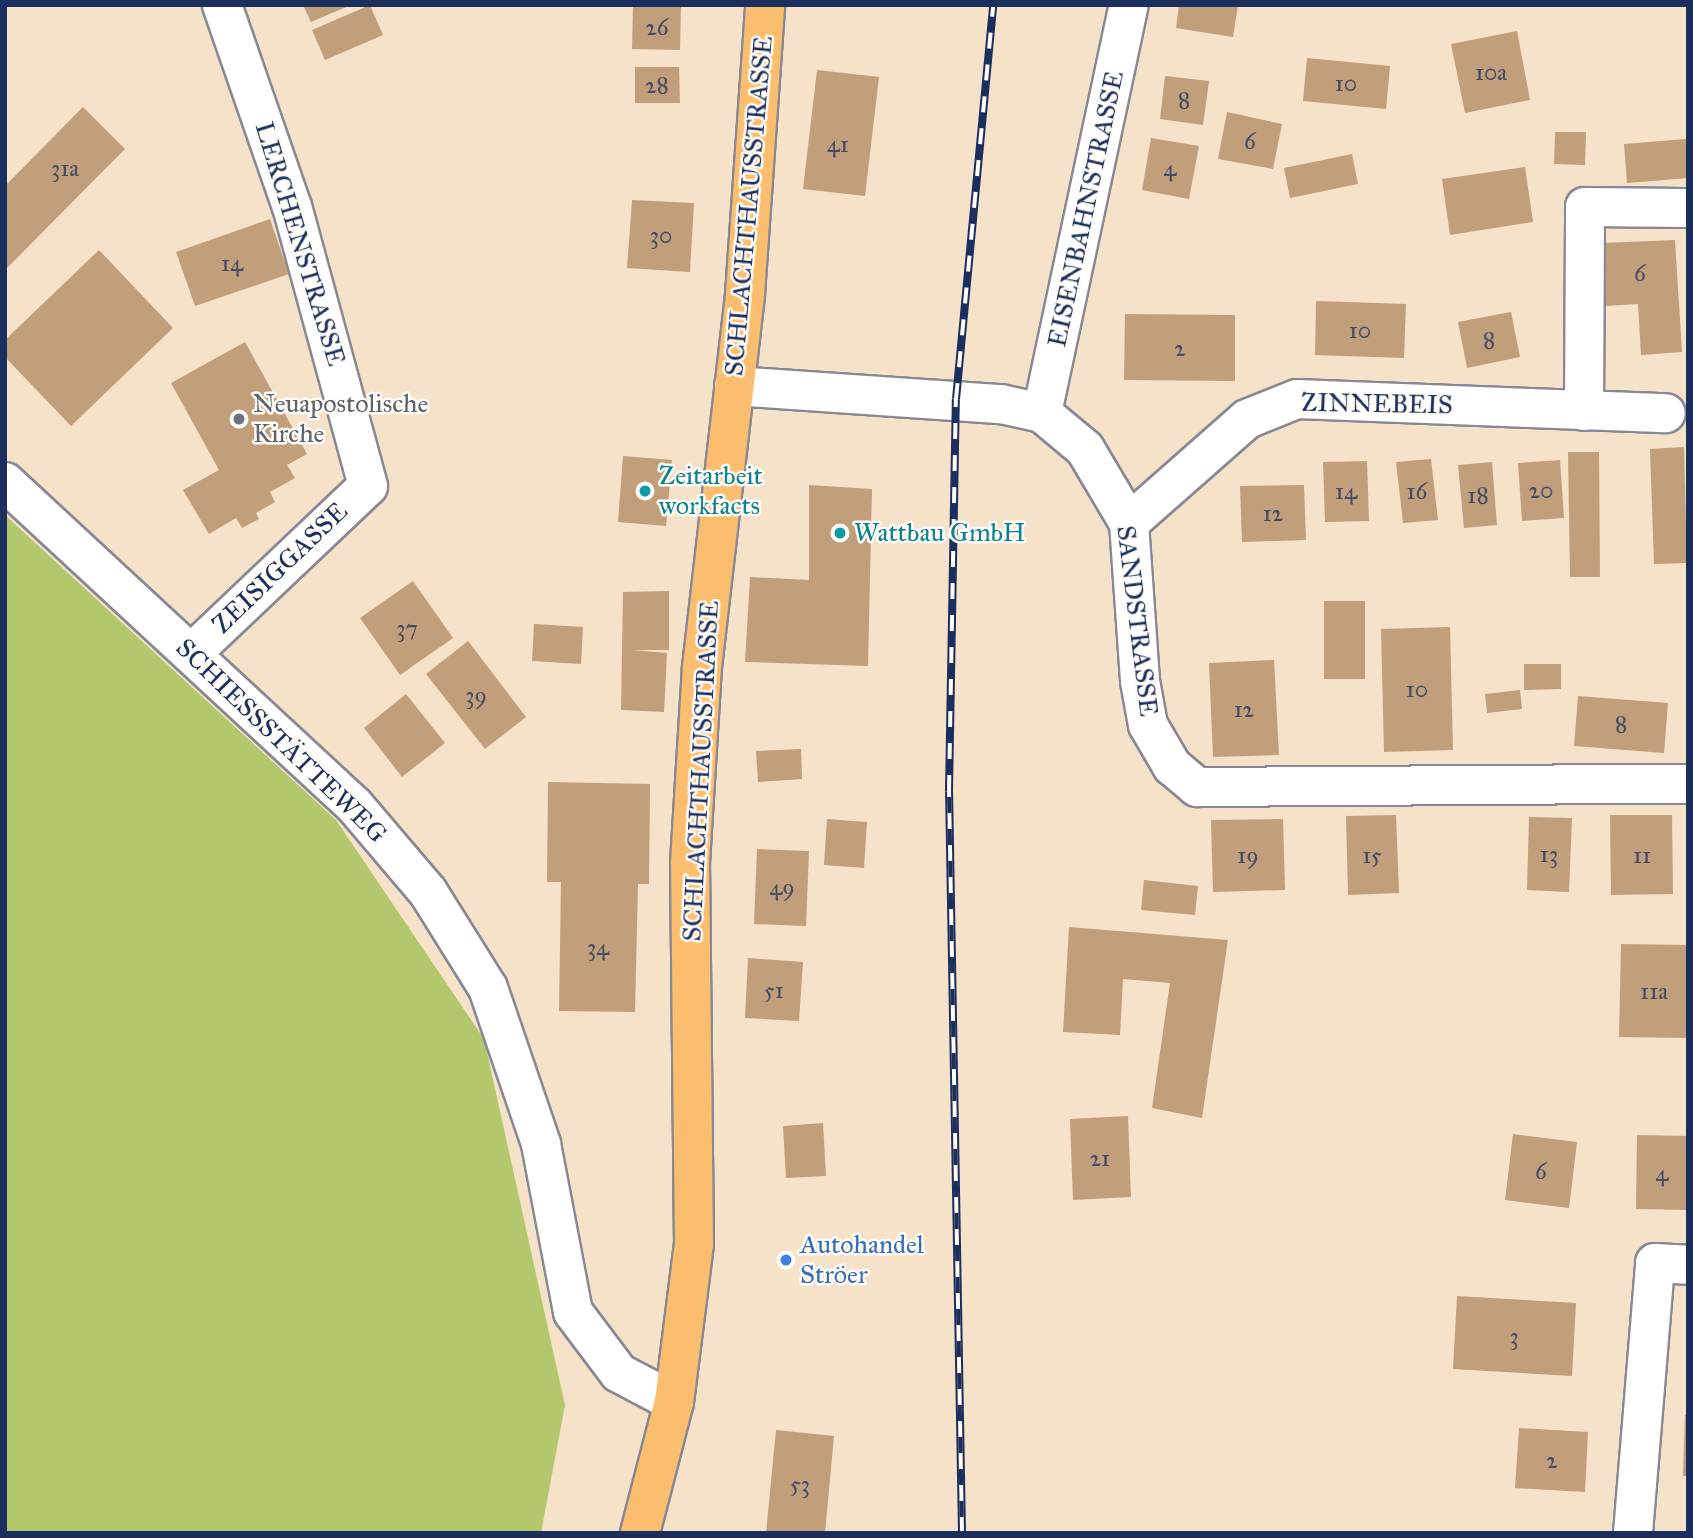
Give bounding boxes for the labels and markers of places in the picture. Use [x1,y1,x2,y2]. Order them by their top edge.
place label: Neuapostolische Kirche [253,388,428,450]
marker: Neuapostolische Kirche [231,411,247,427]
place label: Zeitarbeit workfacts [659,460,763,522]
marker: Zeitarbeit workfacts [637,483,653,499]
place label: Wattbau GmbH [854,517,1025,549]
marker: Wattbau GmbH [832,525,848,541]
place label: Autohandel Ströer [800,1229,924,1290]
marker: Autohandel Ströer [778,1252,794,1268]

